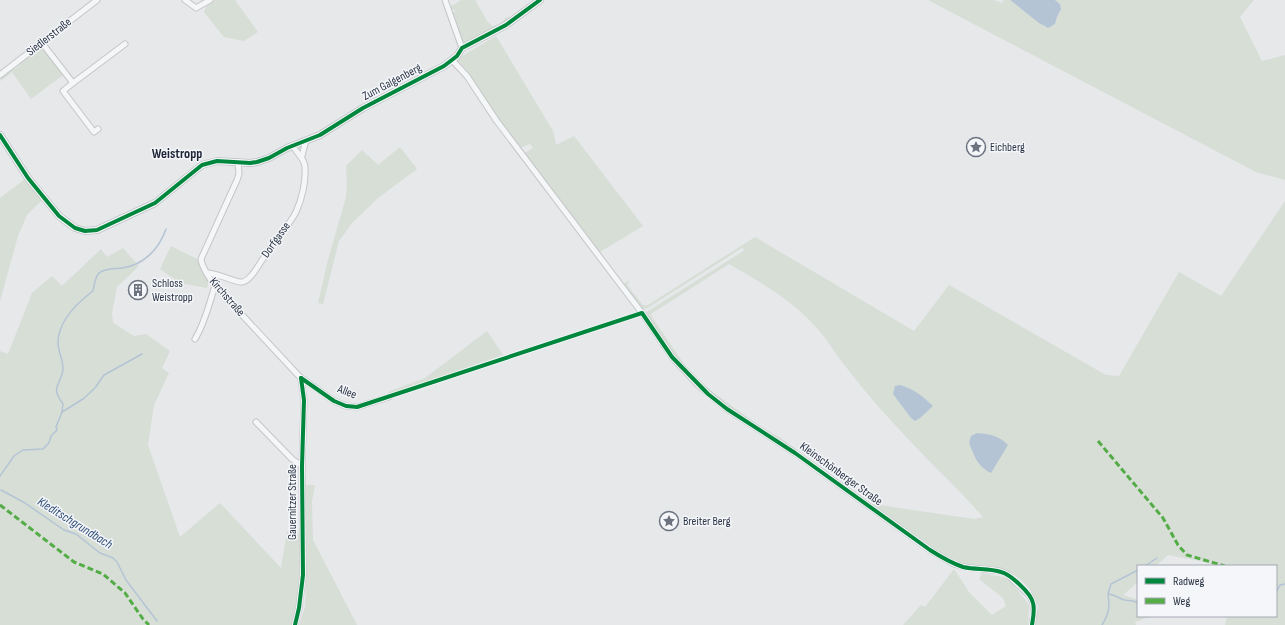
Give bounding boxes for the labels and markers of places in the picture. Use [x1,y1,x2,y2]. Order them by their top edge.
place icon: Eichberg [965,136,987,158]
place label: Eichberg [990,140,1025,155]
place label: Schloss Weistropp [152,276,193,305]
building icon: Schloss Weistropp [127,279,149,301]
place icon: Breiter Berg [658,510,680,532]
place label: Breiter Berg [683,514,731,529]

